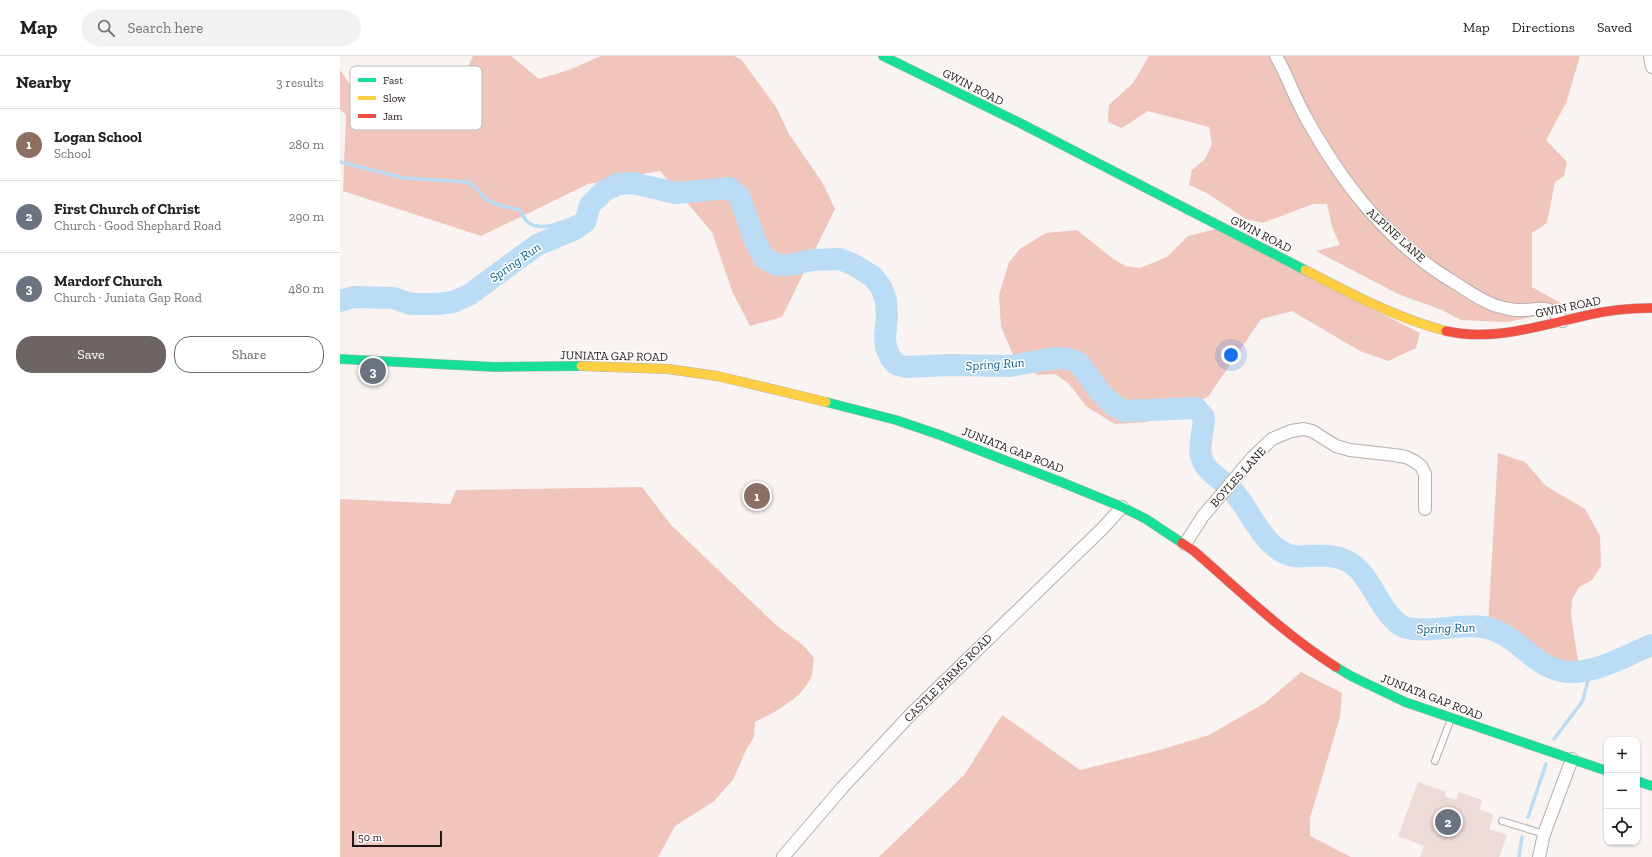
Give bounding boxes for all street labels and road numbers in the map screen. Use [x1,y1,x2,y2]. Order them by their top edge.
street label: GWIN ROAD [940,66,1006,108]
street label: ALPINE LANE [1364,205,1428,265]
street label: GWIN ROAD [1228,213,1294,255]
street label: GWIN ROAD [1534,293,1602,321]
street label: JUNIATA GAP ROAD [560,348,668,364]
street label: JUNIATA GAP ROAD [960,424,1066,476]
street label: BOYLES LANE [1207,444,1269,510]
street label: CASTLE FARMS ROAD [901,631,995,725]
street label: JUNIATA GAP ROAD [1379,671,1485,723]

